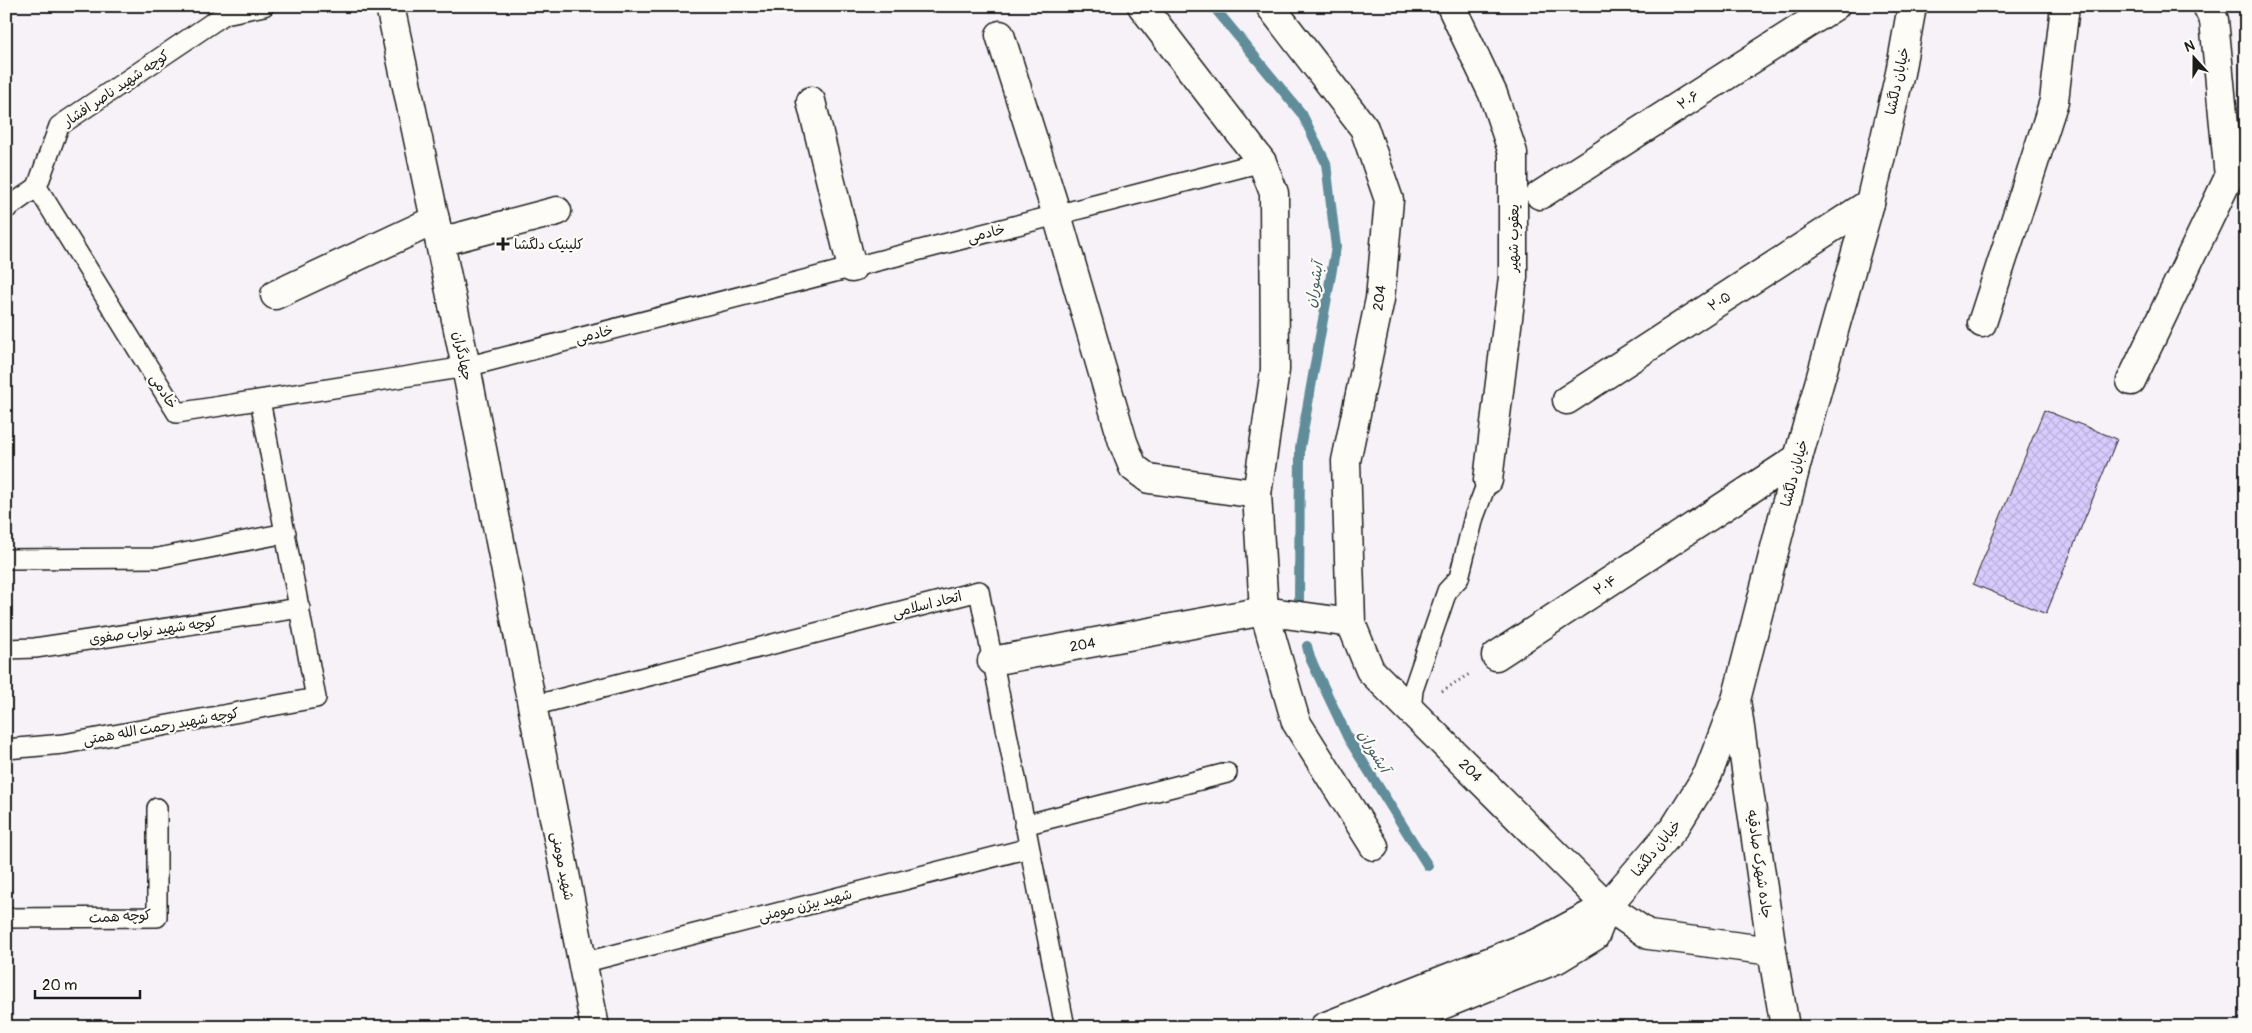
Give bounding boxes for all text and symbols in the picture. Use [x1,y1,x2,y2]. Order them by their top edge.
north arrow [2170,32,2220,82]
text: N [2182,37,2197,56]
street label: خیابان دلگشا [1882,46,1913,116]
street label: کوچه شهید ناصر افشار [59,47,173,132]
street label: ۲۰۶ [1674,87,1702,114]
street label: یعقوب شهیر [1504,204,1523,273]
street label: خادمی [966,221,1007,246]
place label: کلینیک دلگشا [514,236,583,253]
marker: کلینیک دلگشا [496,237,510,251]
water label: آبشوران [1301,256,1329,309]
street label: 204 [1369,284,1390,312]
street label: ۲۰۵ [1705,288,1734,315]
street label: خادمی [574,322,615,347]
street label: جهادگران [449,330,476,382]
street label: خادمی [146,371,181,412]
street label: خیابان دلگشا [1777,438,1812,508]
street label: ۲۰۴ [1590,572,1620,599]
street label: اتحاد اسلامی [891,588,964,621]
street label: کوچه شهید نواب صفوی [88,613,218,649]
street label: 204 [1068,634,1097,656]
street label: کوچه شهید رحمت الله همتی [82,704,241,750]
water label: آبشوران [1354,727,1396,780]
street label: 204 [1455,756,1485,786]
street label: جاده شهرک صادقیه [1743,809,1776,919]
street label: خیابان دلگشا [1628,816,1685,880]
street label: شهید مومنی [548,830,578,902]
street label: شهید بیژن مومنی [757,886,854,925]
street label: کوچه همت [88,906,152,928]
scale bar [35,968,140,1000]
text: 20 m [42,976,77,995]

